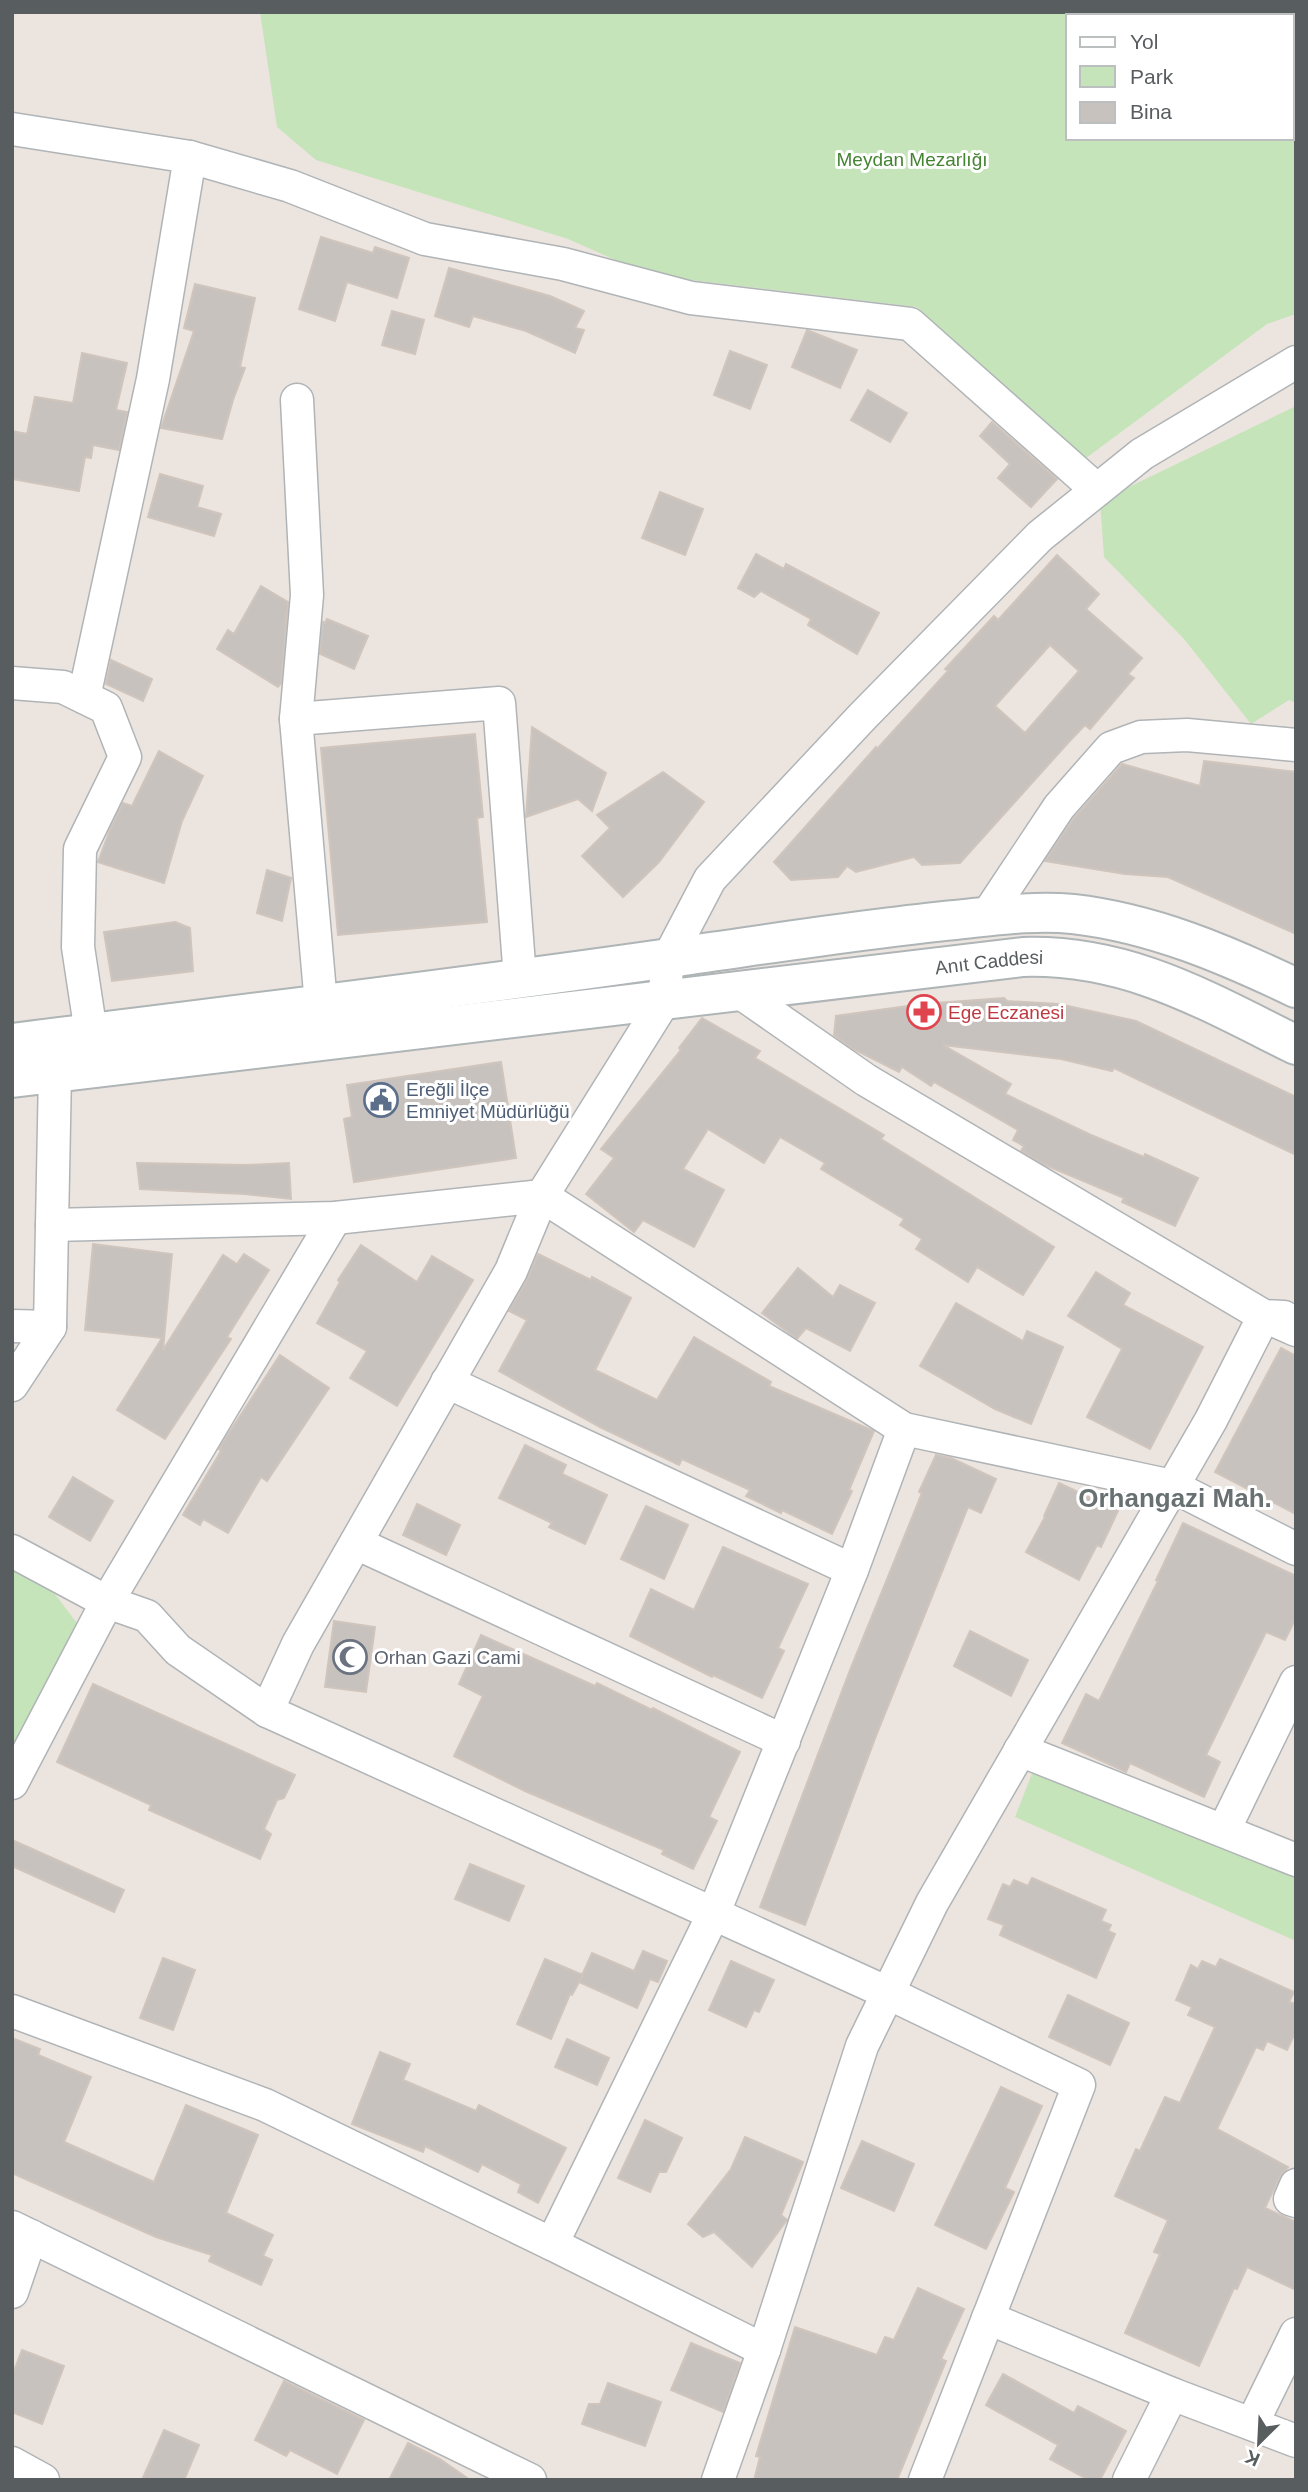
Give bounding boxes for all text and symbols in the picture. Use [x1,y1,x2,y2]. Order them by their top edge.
legend [1066,14,1294,140]
text: Yol [1130,30,1158,53]
text: Park [1130,65,1174,88]
text: Bina [1130,100,1172,123]
park label: Meydan Mezarlığı [836,149,988,170]
street label: Anıt Caddesi [934,947,1043,978]
pharmacy icon: Ege Eczanesi [905,993,943,1031]
place label: Ege Eczanesi [948,1002,1064,1023]
place label: Ereğli İlçe Emniyet Müdürlüğü [406,1079,570,1122]
public building icon: Ereğli İlçe Emniyet Müdürlüğü [362,1081,400,1119]
district label: Orhangazi Mah. [1078,1483,1272,1513]
mosque icon: Orhan Gazi Cami [331,1638,369,1676]
place label: Orhan Gazi Cami [374,1647,521,1668]
north arrow [1224,2408,1294,2478]
text: K [1242,2446,1263,2470]

